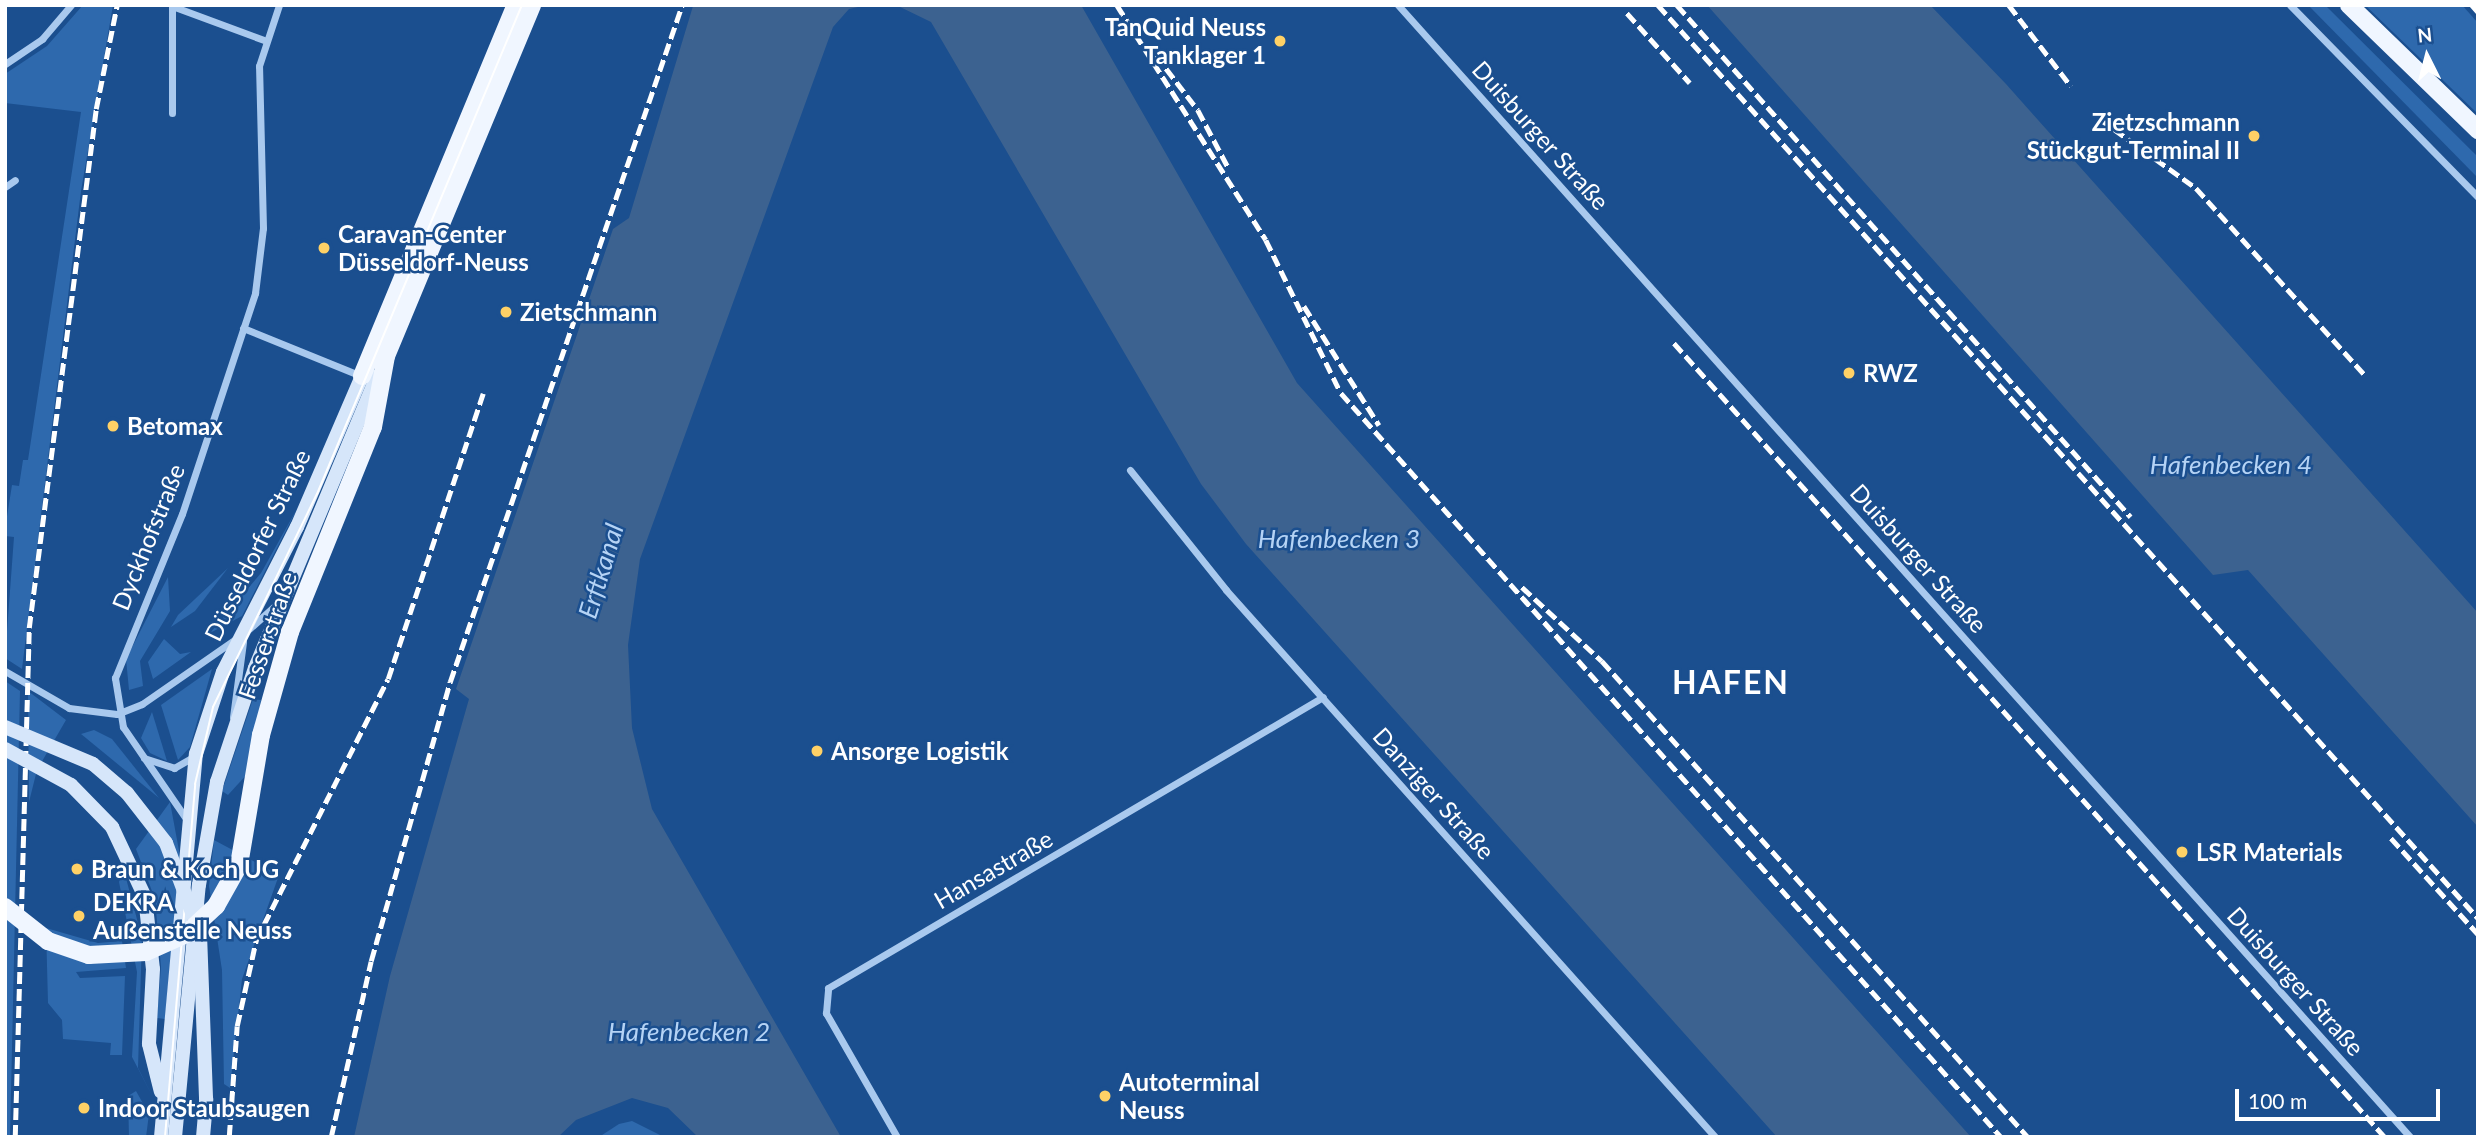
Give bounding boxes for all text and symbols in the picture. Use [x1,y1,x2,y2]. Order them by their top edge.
place label: TanQuid Neuss Tanklager 1 [1105,13,1266,69]
north arrow [2392,21,2462,91]
text: N [2416,22,2433,47]
marker: TanQuid Neuss Tanklager 1 [1272,33,1288,49]
street label: Duisburger Straße [1466,54,1616,216]
place label: Zietzschmann Stückgut-Terminal II [2027,108,2240,164]
marker: Zietzschmann Stückgut-Terminal II [2246,128,2262,144]
place label: Caravan-Center Düsseldorf-Neuss [338,220,529,276]
marker: Caravan-Center Düsseldorf-Neuss [316,240,332,256]
place label: Zietschmann [520,298,657,326]
marker: Zietschmann [498,304,514,320]
place label: RWZ [1863,359,1918,387]
marker: RWZ [1841,365,1857,381]
place label: Betomax [127,412,223,440]
marker: Betomax [105,418,121,434]
street label: Düsseldorfer Straße [198,444,316,646]
water label: Hafenbecken 4 [2150,449,2312,481]
street label: Dyckhofstraße [106,460,190,614]
street label: Duisburger Straße [1844,477,1994,639]
water label: Erftkanal [572,520,630,622]
water label: Hafenbecken 3 [1258,523,1420,555]
street label: Fesserstraße [232,567,302,703]
district label: HAFEN [1673,663,1789,701]
street label: Danziger Straße [1367,721,1501,865]
place label: Ansorge Logistik [831,737,1009,765]
marker: Ansorge Logistik [809,743,825,759]
street label: Hansastraße [929,824,1057,914]
place label: LSR Materials [2196,838,2343,866]
marker: LSR Materials [2174,844,2190,860]
place label: Braun & Koch UG [91,855,279,883]
marker: Braun & Koch UG [69,861,85,877]
place label: DEKRA Außenstelle Neuss [93,888,292,944]
street label: Duisburger Straße [2221,900,2371,1062]
marker: DEKRA Außenstelle Neuss [71,908,87,924]
water label: Hafenbecken 2 [608,1016,770,1048]
place label: Autoterminal Neuss [1119,1068,1260,1124]
scale bar [2238,1076,2443,1120]
marker: Autoterminal Neuss [1097,1088,1113,1104]
text: 100 m [2248,1088,2307,1113]
place label: Indoor Staubsaugen [98,1094,310,1122]
marker: Indoor Staubsaugen [76,1100,92,1116]

